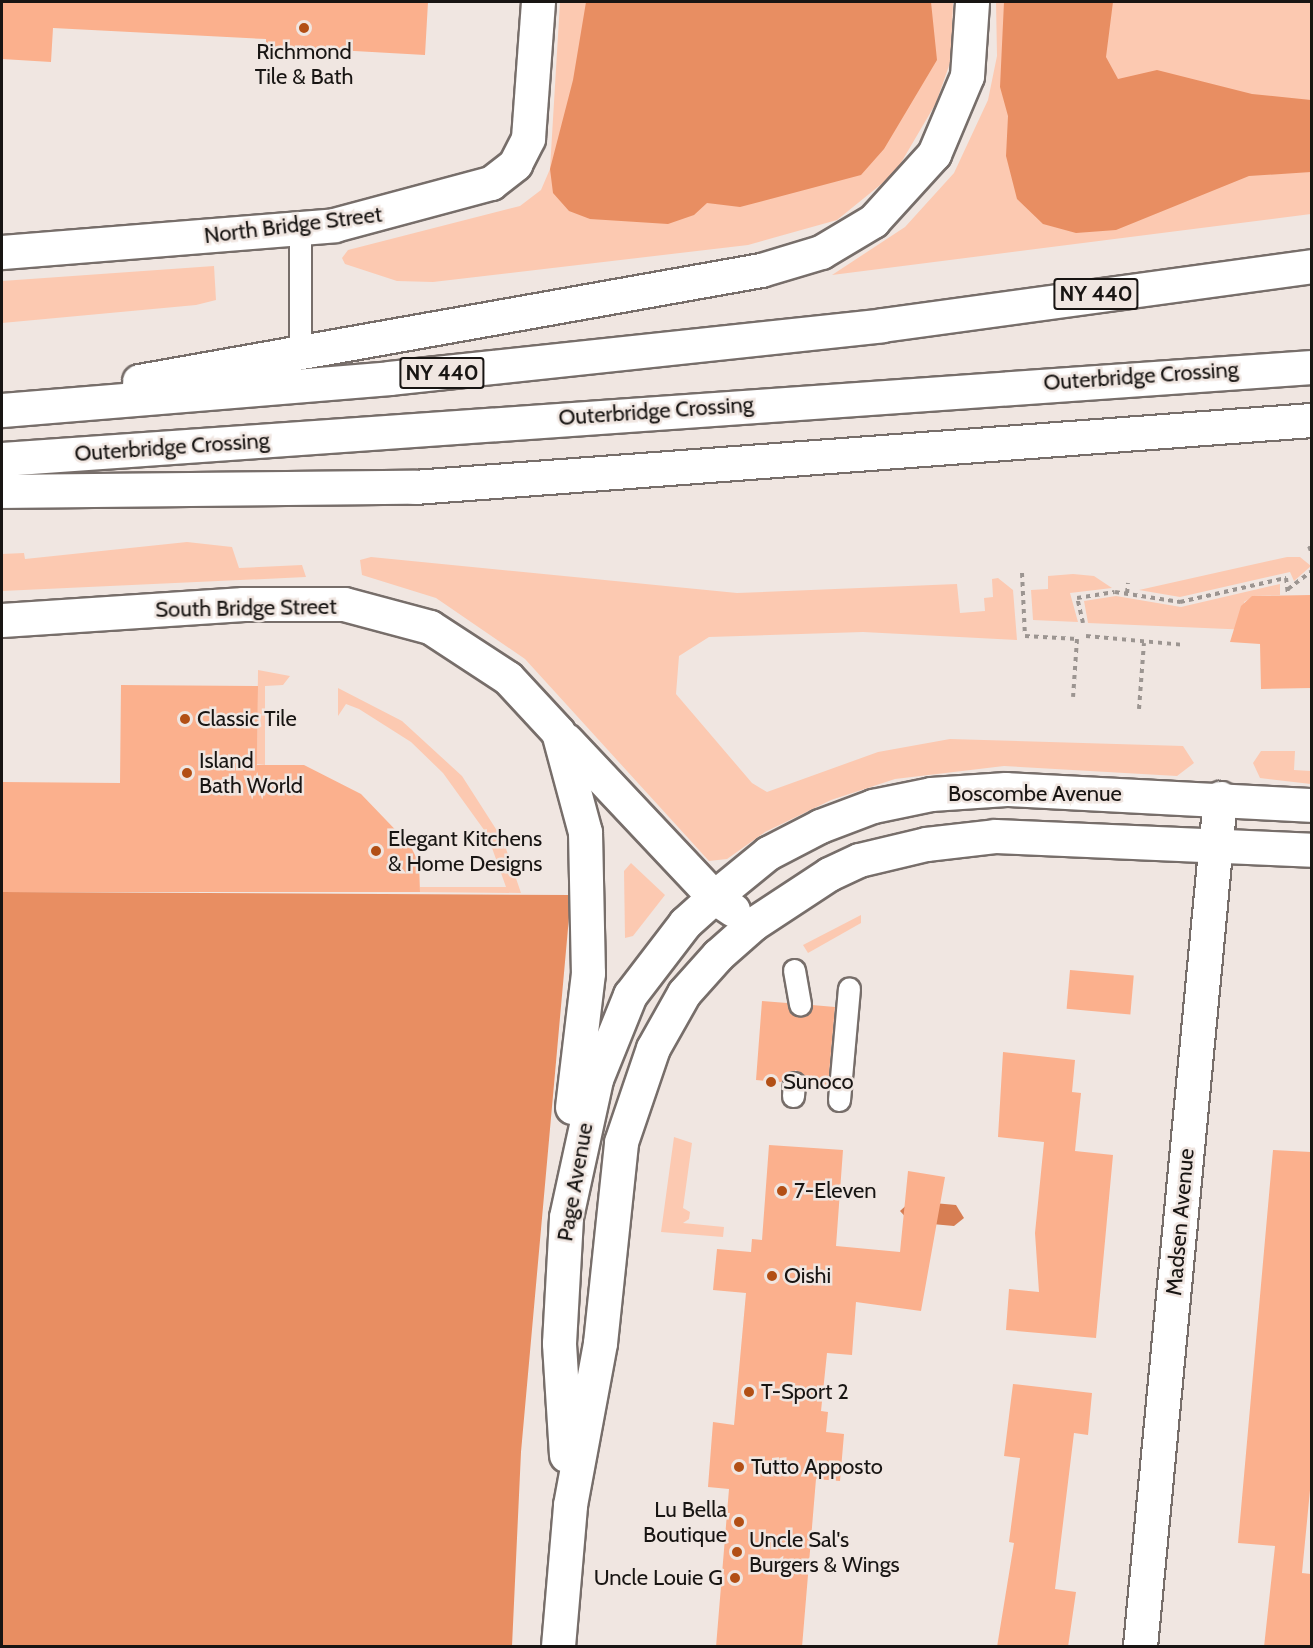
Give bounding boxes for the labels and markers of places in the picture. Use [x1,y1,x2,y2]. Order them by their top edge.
marker: Richmond Tile & Bath [297,21,311,35]
place label: Richmond Tile & Bath [255,38,353,90]
place label: Classic Tile [197,706,297,732]
marker: Classic Tile [178,712,192,726]
place label: Island Bath World [199,747,303,798]
marker: Island Bath World [180,766,194,780]
place label: Elegant Kitchens & Home Designs [388,825,542,876]
marker: Elegant Kitchens & Home Designs [369,844,383,858]
place label: Sunoco [783,1069,854,1095]
marker: Sunoco [764,1075,778,1089]
place label: 7-Eleven [794,1178,877,1204]
marker: 7-Eleven [775,1184,789,1198]
place label: Oishi [784,1263,831,1289]
marker: Oishi [765,1269,779,1283]
place label: T-Sport 2 [761,1379,849,1405]
marker: T-Sport 2 [742,1385,756,1399]
place label: Tutto Apposto [751,1454,883,1480]
marker: Tutto Apposto [732,1460,746,1474]
place label: Lu Bella Boutique [643,1496,727,1548]
marker: Lu Bella Boutique [732,1515,746,1529]
place label: Uncle Sal's Burgers & Wings [749,1526,900,1578]
marker: Uncle Sal's Burgers & Wings [730,1545,744,1559]
place label: Uncle Louie G [594,1565,723,1591]
marker: Uncle Louie G [728,1571,742,1585]

